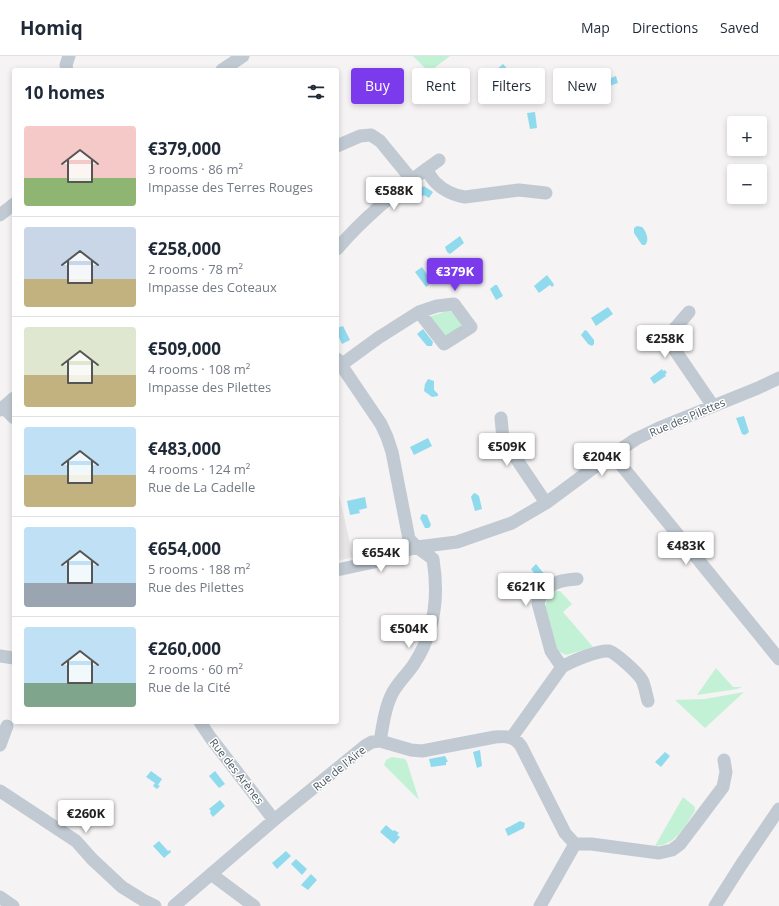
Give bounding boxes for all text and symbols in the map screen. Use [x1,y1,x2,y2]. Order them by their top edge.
text: Homiq [20,15,83,41]
text: Map [581,18,610,37]
text: Directions [632,18,698,37]
text: Saved [720,18,759,37]
chip: Buy [351,68,404,104]
chip: Rent [412,68,470,104]
chip: Filters [478,68,545,104]
chip: New [553,68,611,104]
text: 10 homes [24,81,105,104]
icon: filters [305,81,327,103]
map controls [727,116,767,204]
button: + [727,116,767,156]
text: €379,000 [148,137,221,160]
icon: home [56,142,104,190]
text: 3 rooms · 86 m² [148,160,243,178]
button: − [727,164,767,204]
pin: €588K [366,177,422,211]
text: Impasse des Terres Rouges [148,178,313,196]
text: €588K [375,181,413,199]
text: €258,000 [148,237,221,260]
icon: home [56,243,104,291]
pin: €379K [427,258,483,292]
text: 2 rooms · 78 m² [148,260,243,278]
text: €379K [436,262,474,280]
text: Impasse des Coteaux [148,278,277,296]
pin: €258K [637,325,693,359]
text: €258K [646,329,684,347]
text: €509,000 [148,337,221,360]
icon: home [56,343,104,391]
text: 4 rooms · 108 m² [148,360,250,378]
text: Impasse des Pilettes [148,378,271,396]
street label: Rue des Pilettes [647,394,727,440]
pin: €509K [479,433,535,467]
text: €483,000 [148,437,221,460]
text: €509K [488,437,526,455]
icon: home [56,443,104,491]
pin: €204K [574,443,630,477]
text: €204K [583,447,621,465]
text: 4 rooms · 124 m² [148,460,250,478]
text: Rue de La Cadelle [148,478,255,496]
pin: €483K [658,532,714,566]
text: €483K [667,536,705,554]
text: €654,000 [148,537,221,560]
pin: €654K [353,539,409,573]
icon: home [56,543,104,591]
text: €654K [362,543,400,561]
text: 5 rooms · 188 m² [148,560,250,578]
pin: €621K [498,573,554,607]
text: €621K [507,577,545,595]
text: Rue des Pilettes [148,578,244,596]
pin: €504K [381,615,437,649]
text: €504K [390,619,428,637]
text: €260,000 [148,637,221,660]
icon: home [56,643,104,691]
text: 2 rooms · 60 m² [148,660,243,678]
text: Rue de la Cité [148,678,231,696]
street label: Rue des Arènes [207,735,267,807]
street label: Rue de l'Aire [309,742,369,794]
pin: €260K [58,800,114,834]
text: €260K [67,804,105,822]

